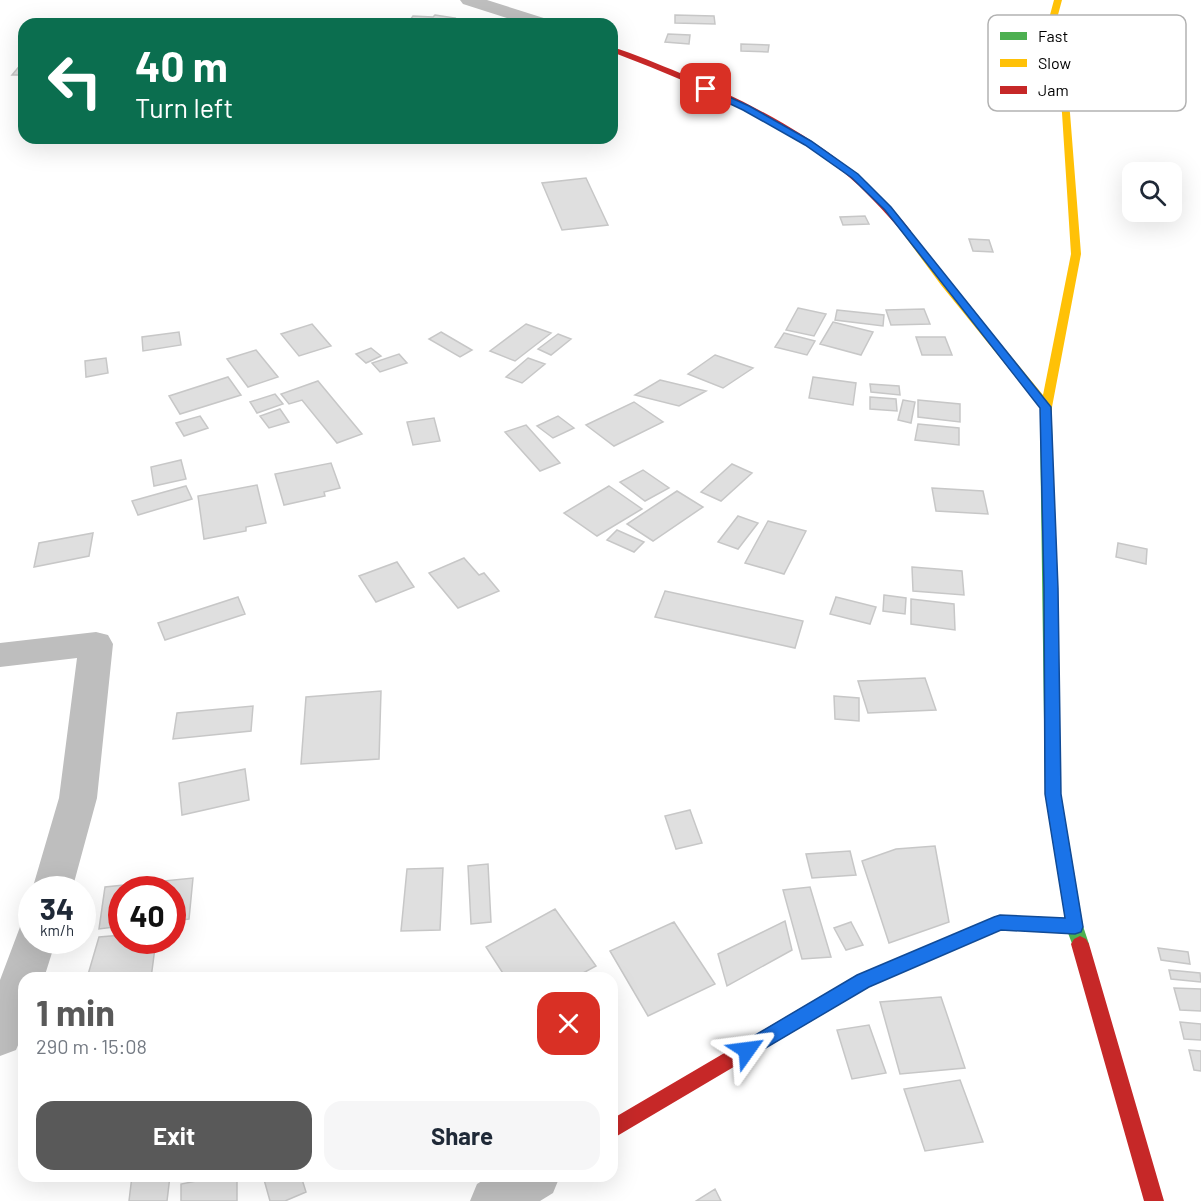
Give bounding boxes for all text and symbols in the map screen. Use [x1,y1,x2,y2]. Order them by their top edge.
legend [988,15,1186,111]
text: Fast [1038,26,1068,45]
text: 40 m [135,40,228,90]
icon: left [36,42,114,120]
text: Slow [1038,53,1071,72]
pin [680,63,731,114]
icon: arrive [689,72,722,105]
text: Jam [1038,80,1069,99]
text: Turn left [135,91,233,123]
map controls [1122,162,1182,222]
button: search [1122,162,1182,222]
speed limit sign: 40 [108,876,186,954]
text: 34 [40,890,74,926]
text: km/h [40,921,74,939]
text: 1 min [36,990,115,1033]
button: close [537,992,600,1055]
position arrow [715,1018,779,1082]
text: 290 m · 15:08 [36,1034,147,1058]
button: Exit [36,1101,312,1170]
button: Share [324,1101,600,1170]

